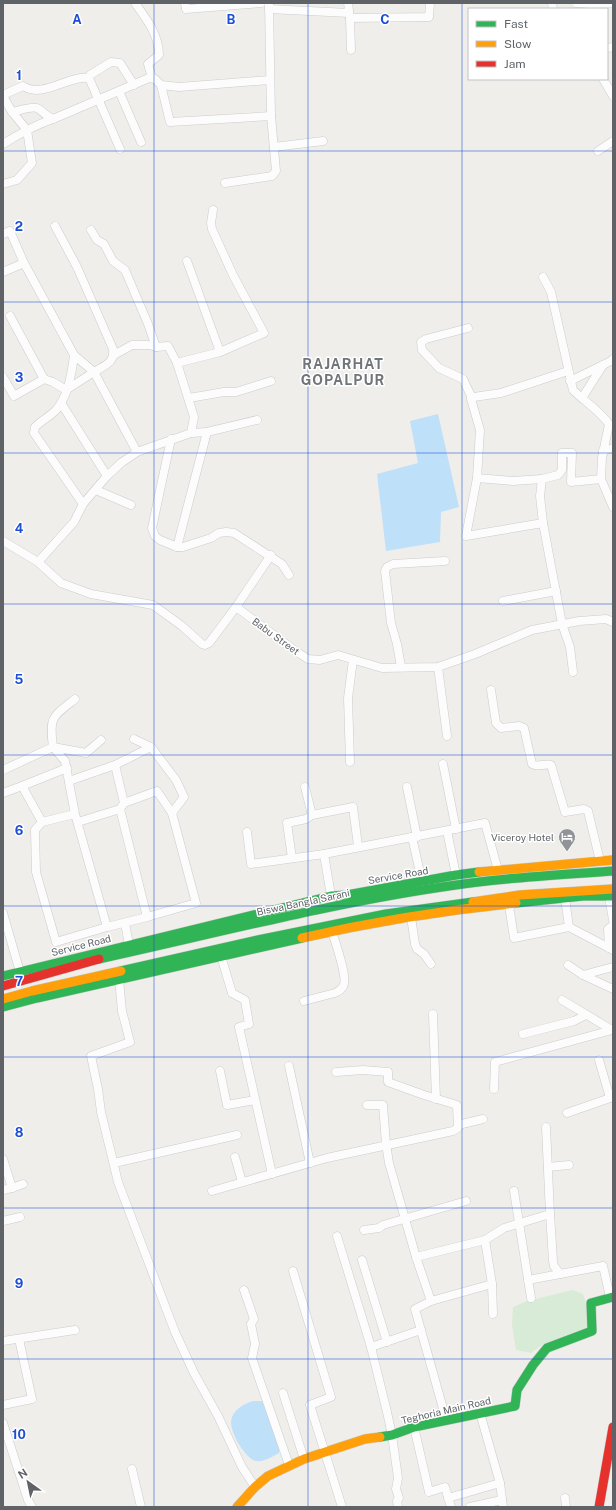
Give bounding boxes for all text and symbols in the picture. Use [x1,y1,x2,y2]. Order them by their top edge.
legend [468,8,608,80]
text: A [72,12,82,27]
text: B [227,12,236,27]
text: C [380,12,390,27]
text: Fast [504,17,529,31]
text: Slow [504,37,532,51]
text: Jam [504,57,526,71]
text: 1 [16,68,22,83]
text: 2 [15,219,23,234]
district label: RAJARHAT GOPALPUR [301,356,385,388]
text: 3 [15,370,24,385]
text: 4 [15,521,24,536]
street label: Babu Street [250,615,302,657]
text: 5 [15,672,24,687]
text: 6 [15,823,24,838]
hotel icon: Viceroy Hotel [557,827,577,852]
place label: Viceroy Hotel [491,831,554,843]
street label: Service Road [367,864,429,886]
street label: Biswa Bangla Sarani [255,886,351,918]
street label: Service Road [50,932,112,958]
text: 7 [15,974,23,989]
text: 8 [15,1125,24,1140]
text: 9 [15,1276,23,1291]
street label: Teghoria Main Road [400,1394,492,1426]
text: 10 [12,1427,26,1442]
north arrow [8,1462,48,1502]
text: N [16,1466,29,1481]

